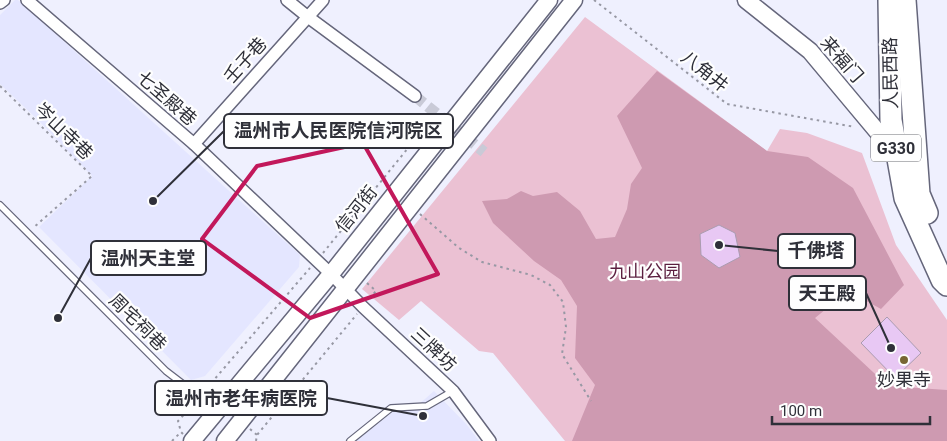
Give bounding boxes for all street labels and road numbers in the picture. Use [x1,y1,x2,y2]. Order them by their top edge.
street label: 来福门 [816,32,868,86]
street label: 壬子巷 [219,33,271,87]
street label: 人民西路 [879,37,901,109]
street label: 八角井 [677,46,733,96]
street label: 七圣殿巷 [133,66,201,130]
street label: 岑山寺巷 [31,98,97,164]
road number: G330 [871,134,921,162]
street label: 信河街 [331,181,381,237]
street label: 周宅祠巷 [105,289,171,355]
street label: 三牌坊 [407,323,461,375]

